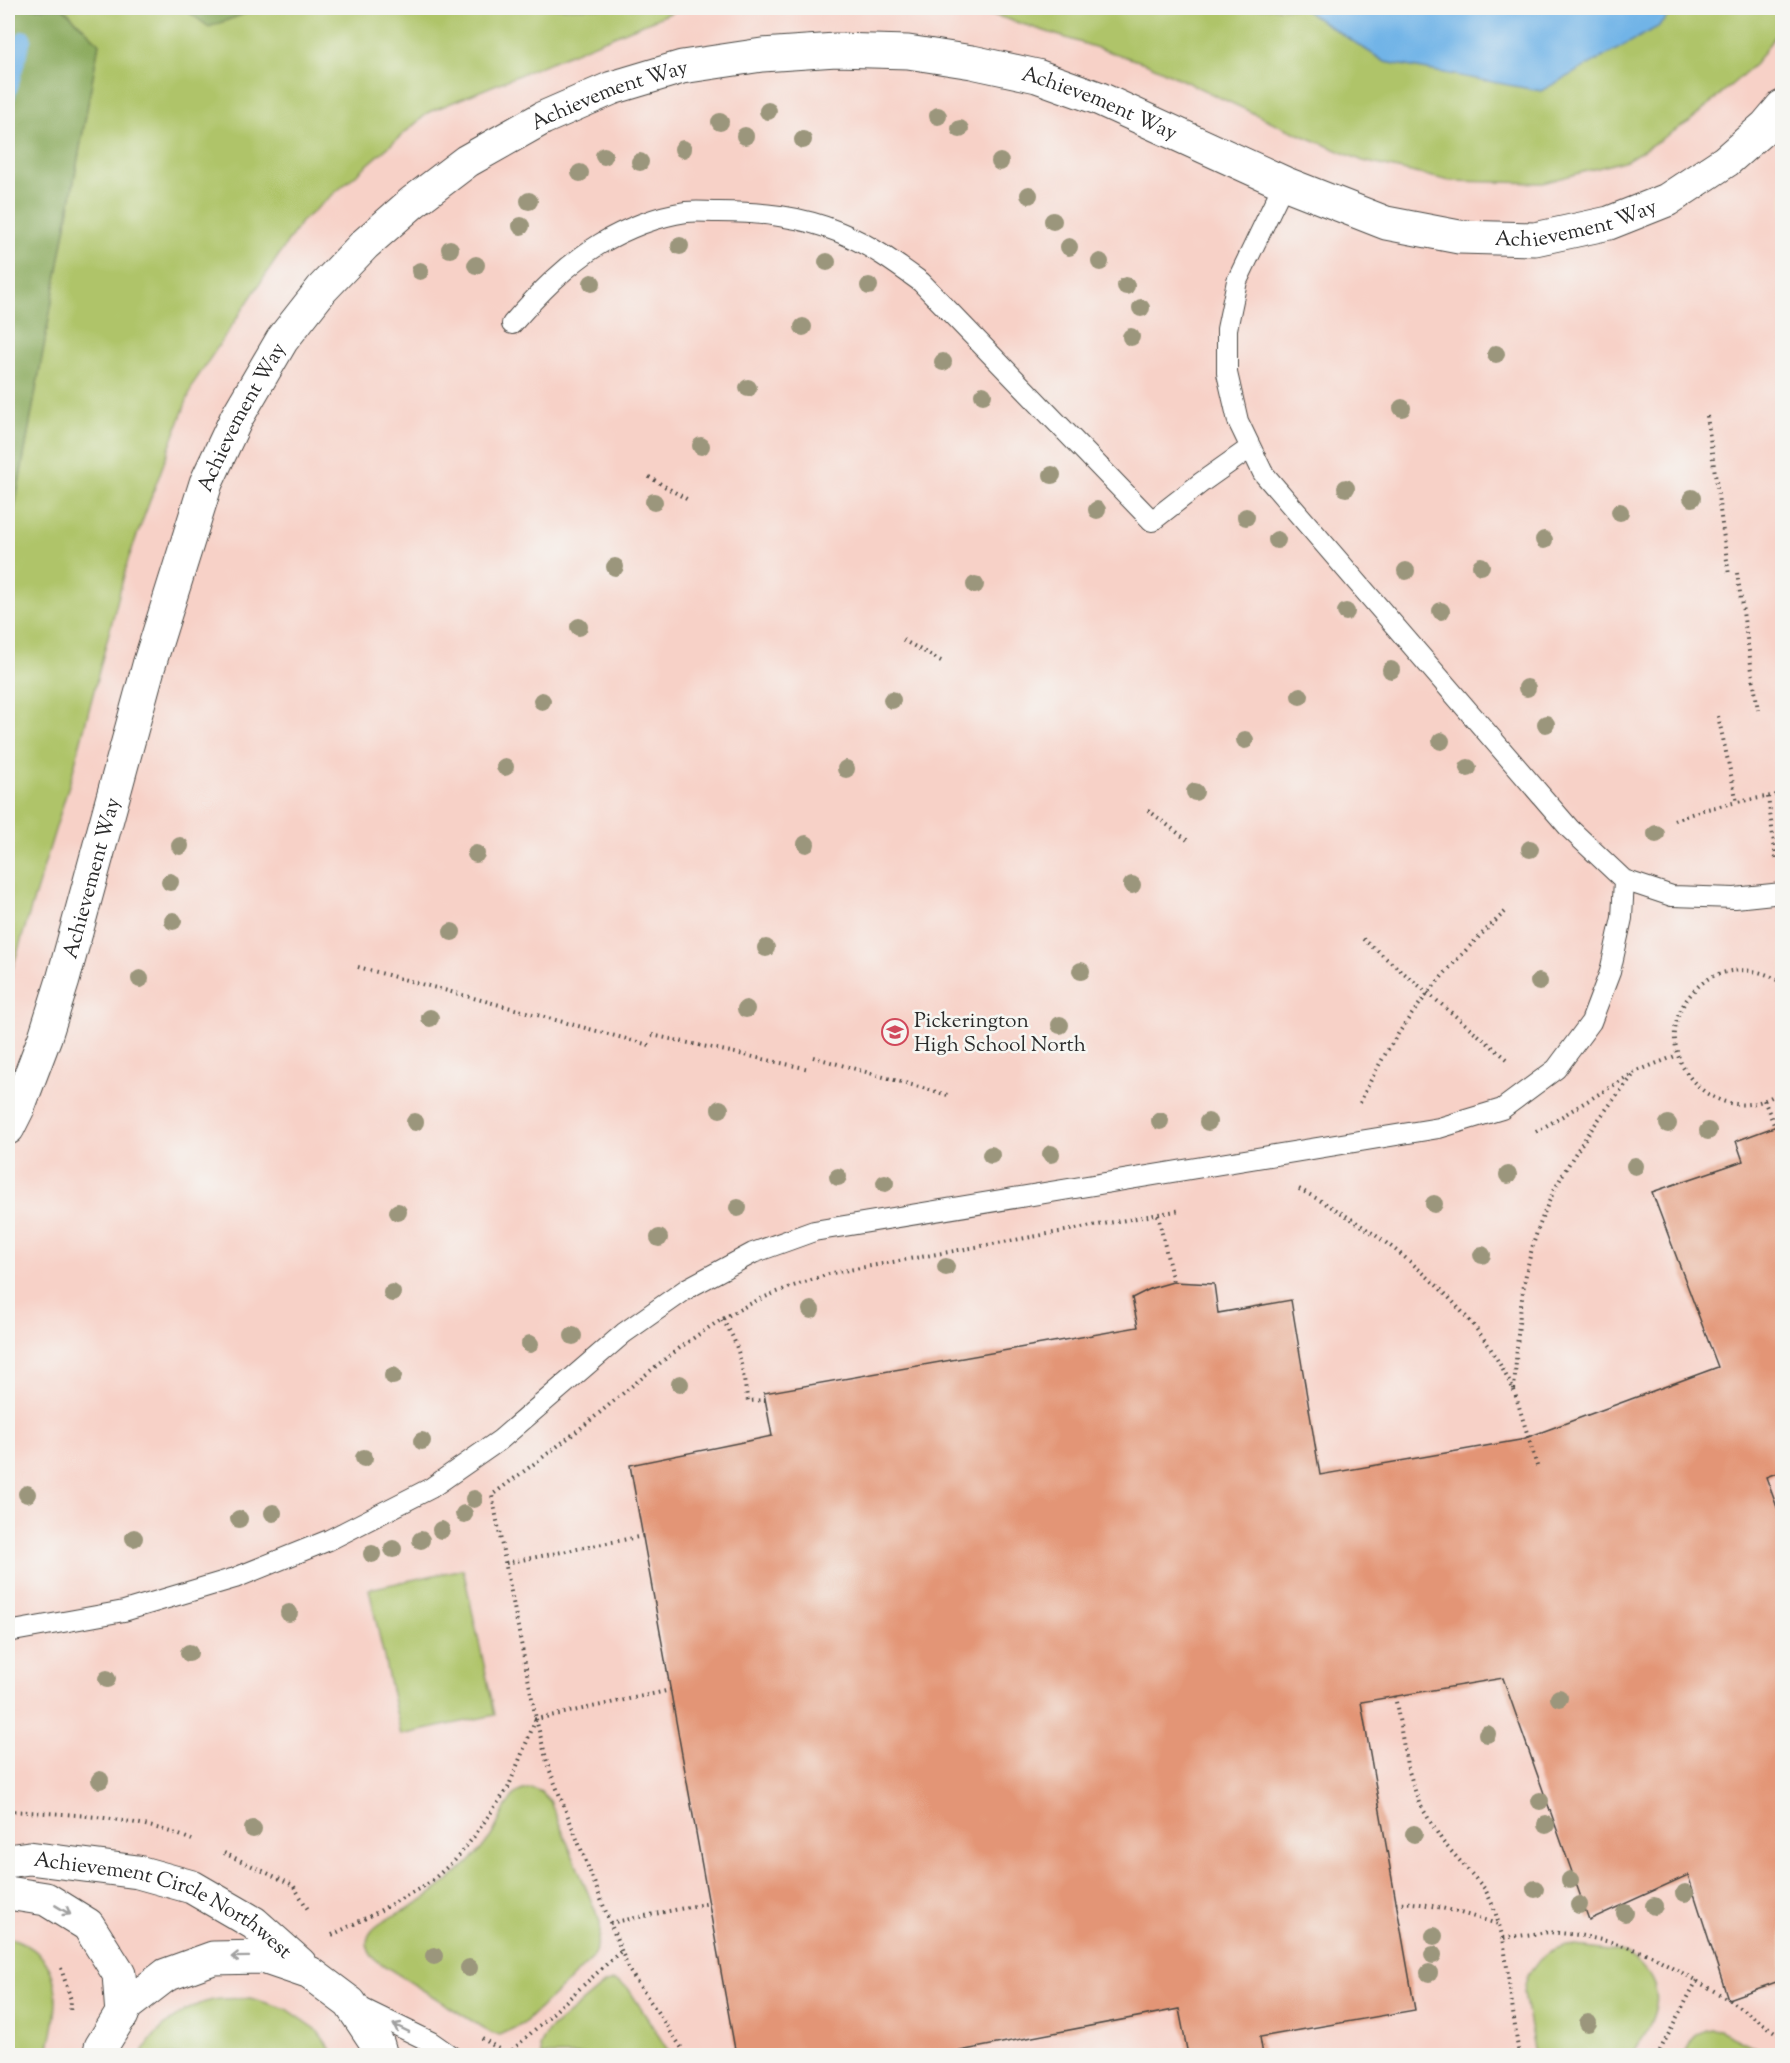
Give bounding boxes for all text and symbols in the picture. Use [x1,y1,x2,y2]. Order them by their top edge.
street label: Achievement Way [526,53,690,139]
street label: Achievement Way [1019,60,1182,149]
street label: Achievement Way [1494,192,1662,256]
street label: Achievement Way [191,337,295,496]
street label: Achievement Way [56,794,129,962]
place label: Pickerington High School North [914,1007,1086,1061]
school or university icon: Pickerington High School North [880,1017,910,1047]
street label: Achievement Circle Northwest [32,1846,298,1967]
one-way arrow [54,1904,71,1916]
one-way arrow [231,1951,251,1963]
one-way arrow [393,2022,411,2033]

